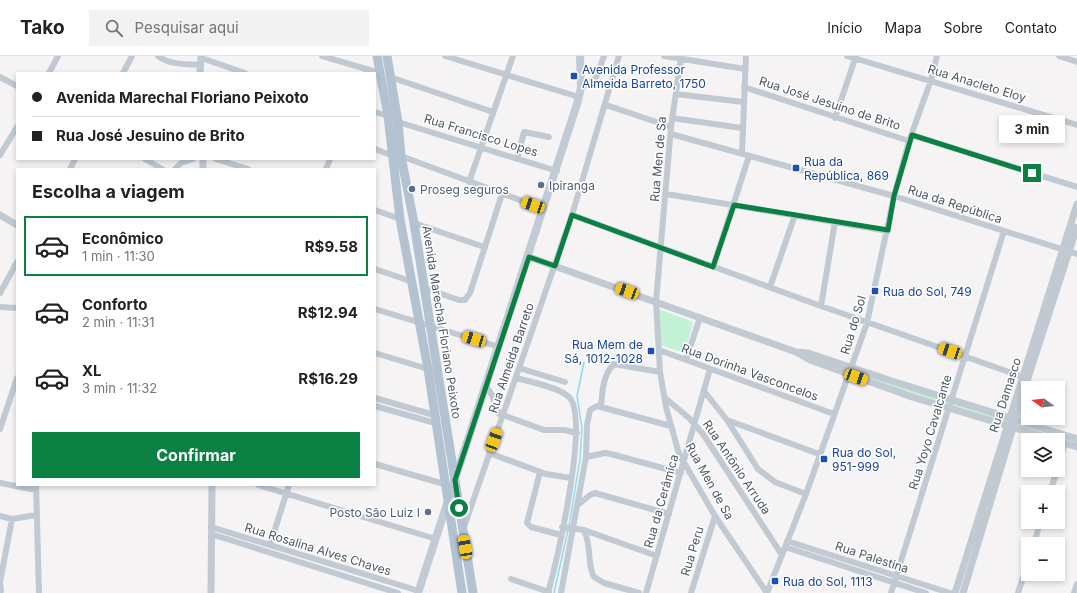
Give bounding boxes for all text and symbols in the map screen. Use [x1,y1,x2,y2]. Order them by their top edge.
search box [89,10,369,46]
text: Tako [20,16,65,39]
icon: search [103,17,125,39]
text: Pesquisar aqui [135,18,239,37]
text: Início [827,19,863,36]
text: Mapa [885,19,922,36]
text: Sobre [944,19,983,36]
text: Contato [1005,19,1057,36]
street label: Rua Anacleto Eloy [926,61,1028,105]
place label: Avenida Professor Almeida Barreto, 1750 [582,62,706,91]
marker: Avenida Professor Almeida Barreto, 1750 [569,71,579,81]
street label: Rua José Jesuino de Brito [757,73,903,133]
text: Avenida Marechal Floriano Peixoto [56,88,309,107]
street label: Rua Francisco Lopes [422,111,540,159]
callout: 3 min [999,115,1065,143]
street label: Rua Men de Sa [647,116,669,202]
text: 3 min [1015,121,1049,137]
text: Rua José Jesuino de Brito [56,126,245,145]
place label: Rua da República, 869 [804,154,889,183]
marker: Rua da República, 869 [791,163,801,173]
route end [1023,164,1041,182]
place label: Ipiranga [549,178,595,193]
marker: Ipiranga [536,180,546,190]
text: Escolha a viagem [32,181,185,202]
place label: Proseg seguros [420,182,509,197]
street label: Rua da República [906,182,1004,226]
marker: Proseg seguros [407,184,417,194]
car [520,195,546,215]
street label: Avenida Marechal Floriano Peixoto [419,224,465,420]
icon: car [34,228,70,264]
text: Econômico [82,229,163,248]
text: R$9.58 [305,237,358,256]
text: 1 min · 11:30 [82,248,155,264]
car [614,281,640,301]
place label: Rua do Sol, 749 [883,284,972,299]
marker: Rua do Sol, 749 [870,286,880,296]
icon: car [34,294,70,330]
street label: Rua do Sol [837,294,869,356]
text: Conforto [82,295,147,314]
street label: Rua Almeida Barreto [485,301,537,415]
text: R$12.94 [298,303,358,322]
text: 2 min · 11:31 [82,314,155,330]
car [461,330,487,348]
place label: Rua Mem de Sá, 1012-1028 [564,337,643,366]
street label: Rua Dorinha Vasconcelos [679,340,821,404]
car [937,341,963,361]
marker: Rua Mem de Sá, 1012-1028 [646,346,656,356]
street label: Rua Damasco [986,356,1024,434]
icon: car [34,360,70,396]
text: XL [82,361,102,380]
car [843,367,869,387]
text: R$16.29 [298,369,358,388]
street label: Rua Yoyo Cavalcante [905,373,955,491]
text: 3 min · 11:32 [82,380,157,396]
north arrow [1021,381,1065,425]
map controls [1021,381,1065,581]
street label: Rua Antônio Arruda [700,417,774,517]
car [484,427,504,453]
button: Confirmar [32,432,360,478]
button: layers [1021,433,1065,477]
street label: Rua Men de Sa [683,440,737,522]
place label: Rua do Sol, 951-999 [832,445,896,474]
street label: Rua da Cerâmica [640,453,682,549]
marker: Rua do Sol, 951-999 [819,454,829,464]
button: + [1021,485,1065,529]
route start [450,499,468,517]
place label: Posto São Luiz I [329,505,420,520]
marker: Posto São Luiz I [423,507,433,517]
street label: Rua Rosalina Alves Chaves [243,520,393,578]
street label: Rua Peru [677,524,707,578]
car [457,534,473,560]
button: − [1021,537,1065,581]
street label: Rua Palestina [833,538,911,576]
place label: Rua do Sol, 1113 [783,574,873,589]
marker: Rua do Sol, 1113 [770,576,780,586]

